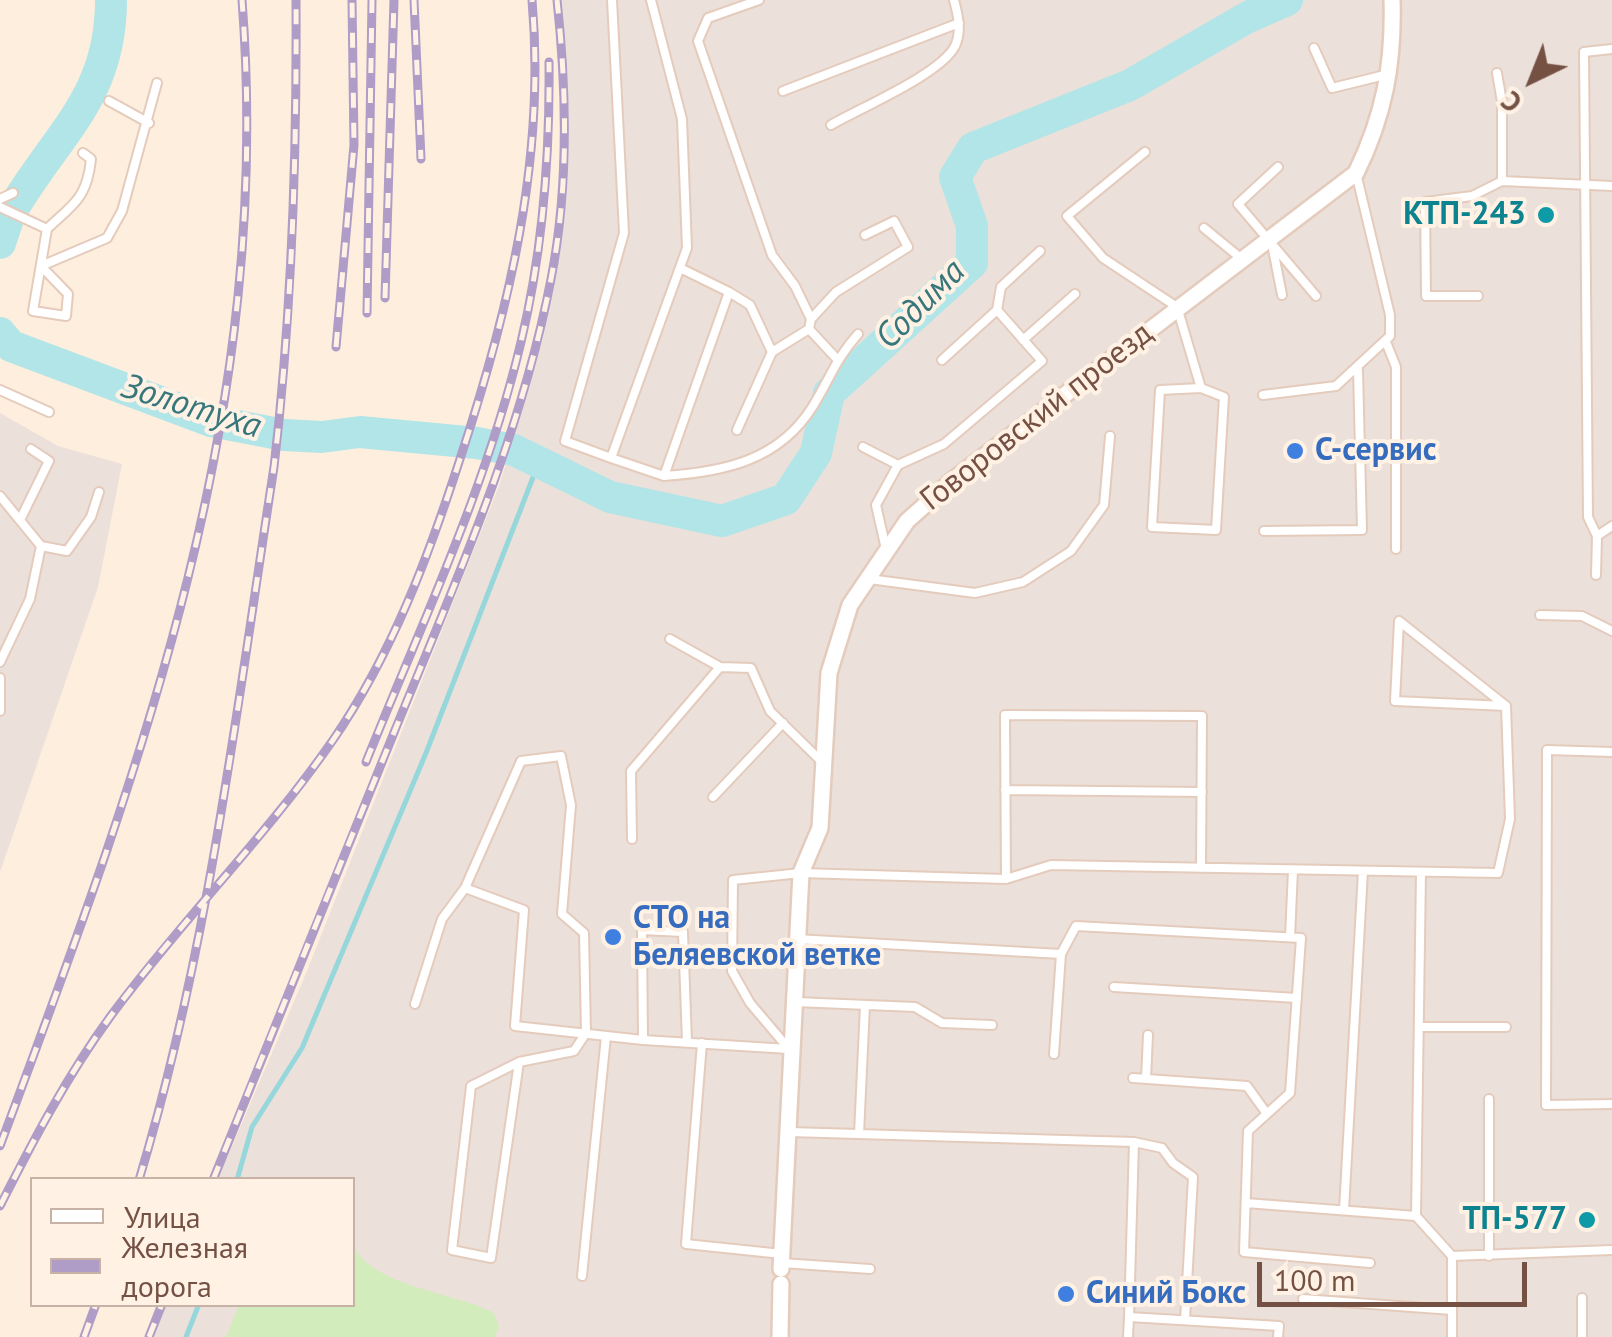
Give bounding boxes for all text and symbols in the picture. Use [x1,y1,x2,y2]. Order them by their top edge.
north arrow [1482,30,1582,130]
text: С [1493,83,1530,121]
place label: КТП-243 [1403,196,1526,234]
marker: КТП-243 [1535,204,1557,226]
water label: Содима [868,252,974,358]
street label: Говоровский проезд [913,315,1161,519]
water label: Золотуха [116,366,266,448]
place label: С-сервис [1315,432,1437,470]
marker: С-сервис [1284,440,1306,462]
place label: СТО на Беляевской ветке [633,900,881,975]
marker: СТО на Беляевской ветке [602,926,624,948]
legend [30,1177,355,1307]
text: Улица [124,1197,201,1236]
place label: ТП-577 [1462,1201,1567,1239]
marker: ТП-577 [1576,1209,1598,1231]
text: Железная дорога [121,1227,248,1305]
scale bar [1262,1242,1532,1304]
text: 100 m [1274,1260,1355,1299]
place label: Синий Бокс [1086,1275,1246,1313]
marker: Синий Бокс [1055,1283,1077,1305]

